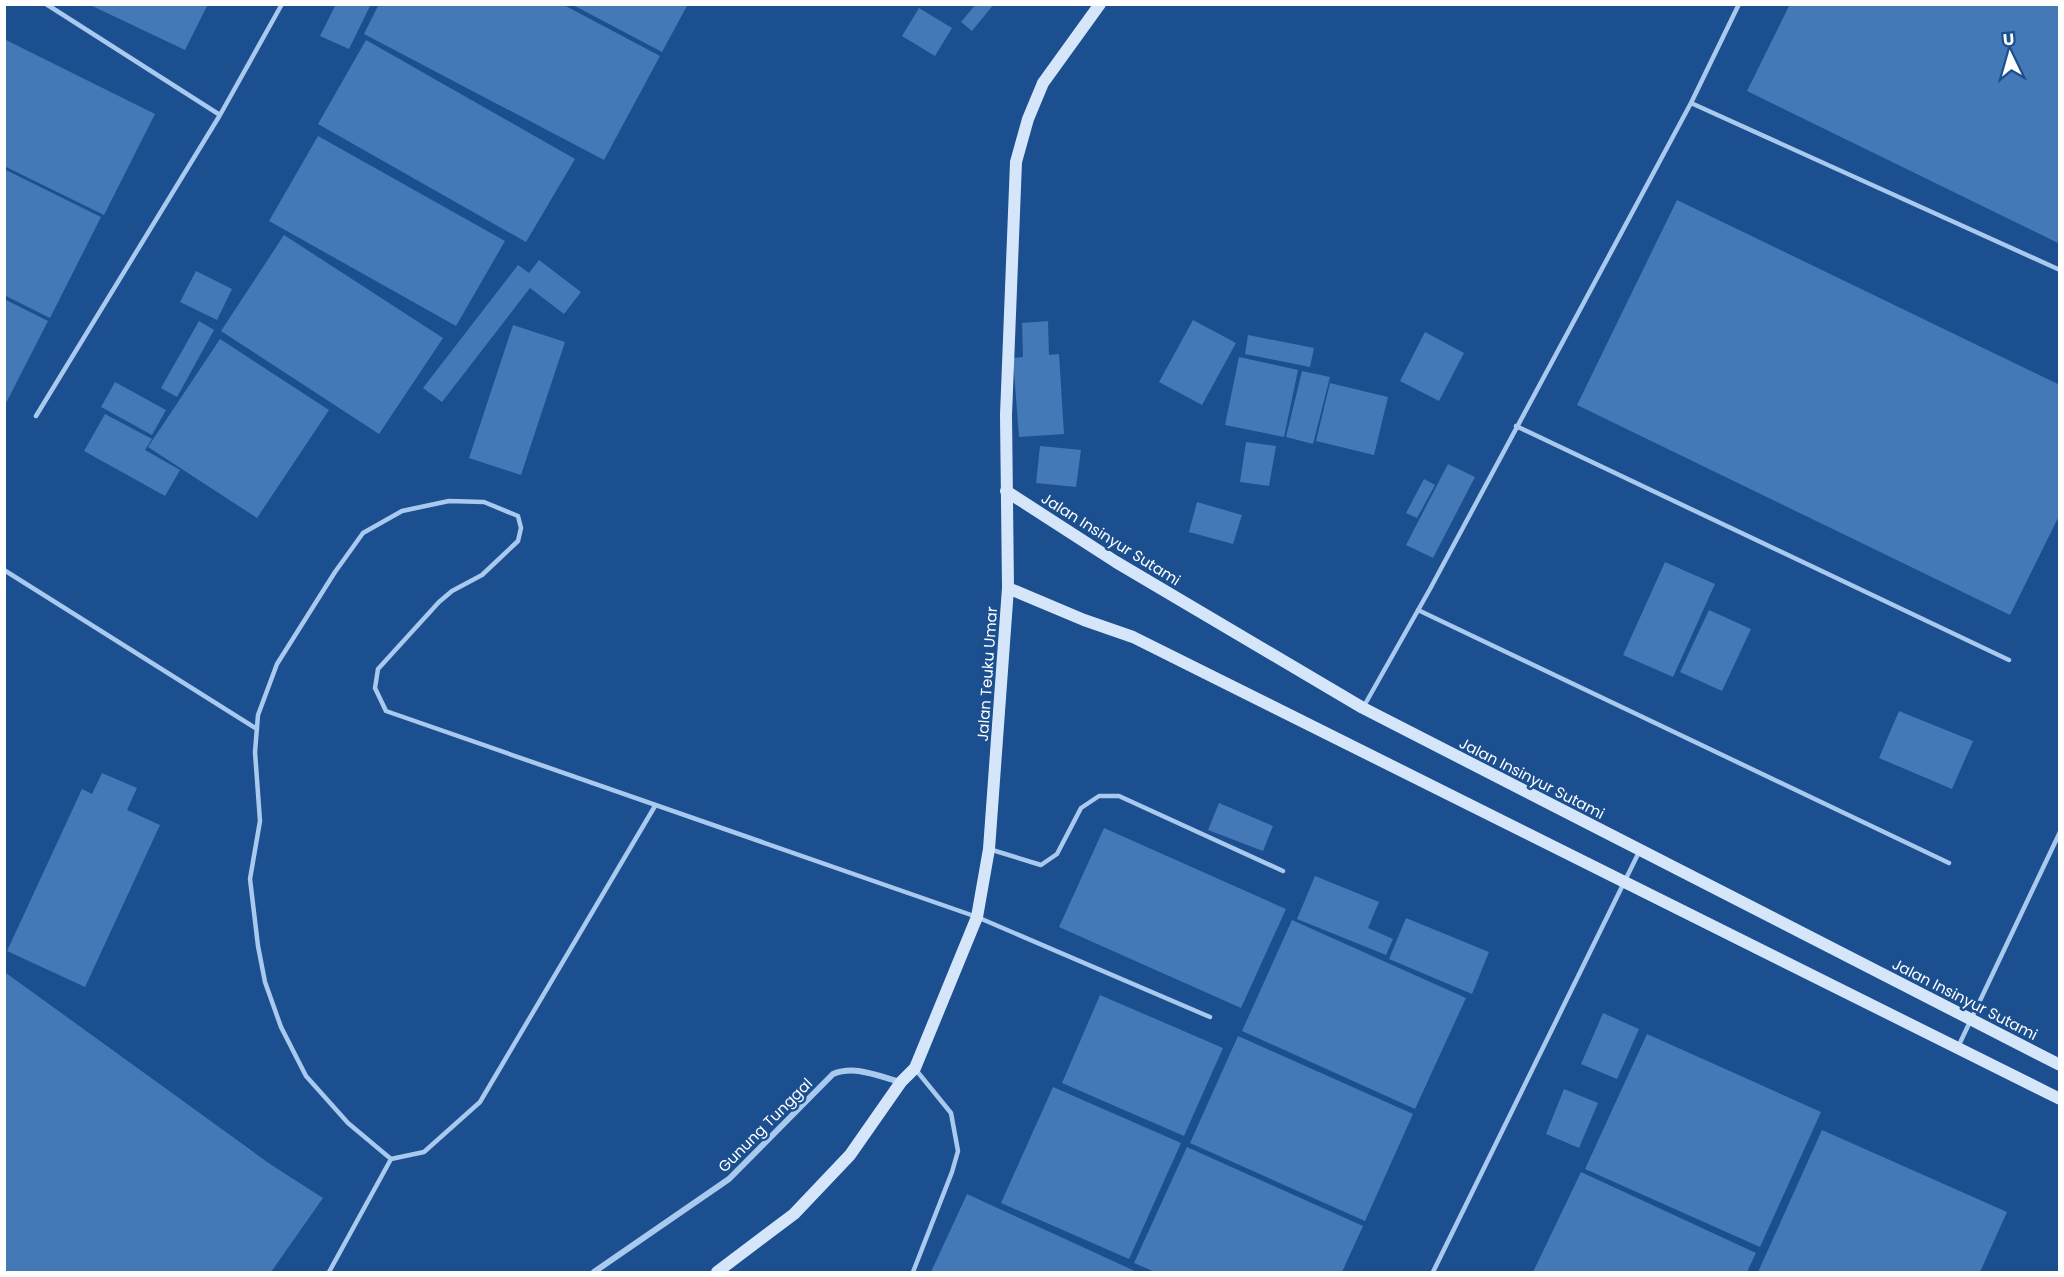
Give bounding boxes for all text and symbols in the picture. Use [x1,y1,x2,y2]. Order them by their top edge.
north arrow [1980,24,2040,84]
text: U [2002,28,2015,52]
street label: Jalan Insinyur Sutami [1037,488,1185,590]
street label: Jalan Teuku Umar [972,605,1002,742]
street label: Jalan Insinyur Sutami [1456,732,1608,824]
street label: Jalan Insinyur Sutami [1889,953,2041,1045]
street label: Gunung Tunggal [713,1073,817,1177]

